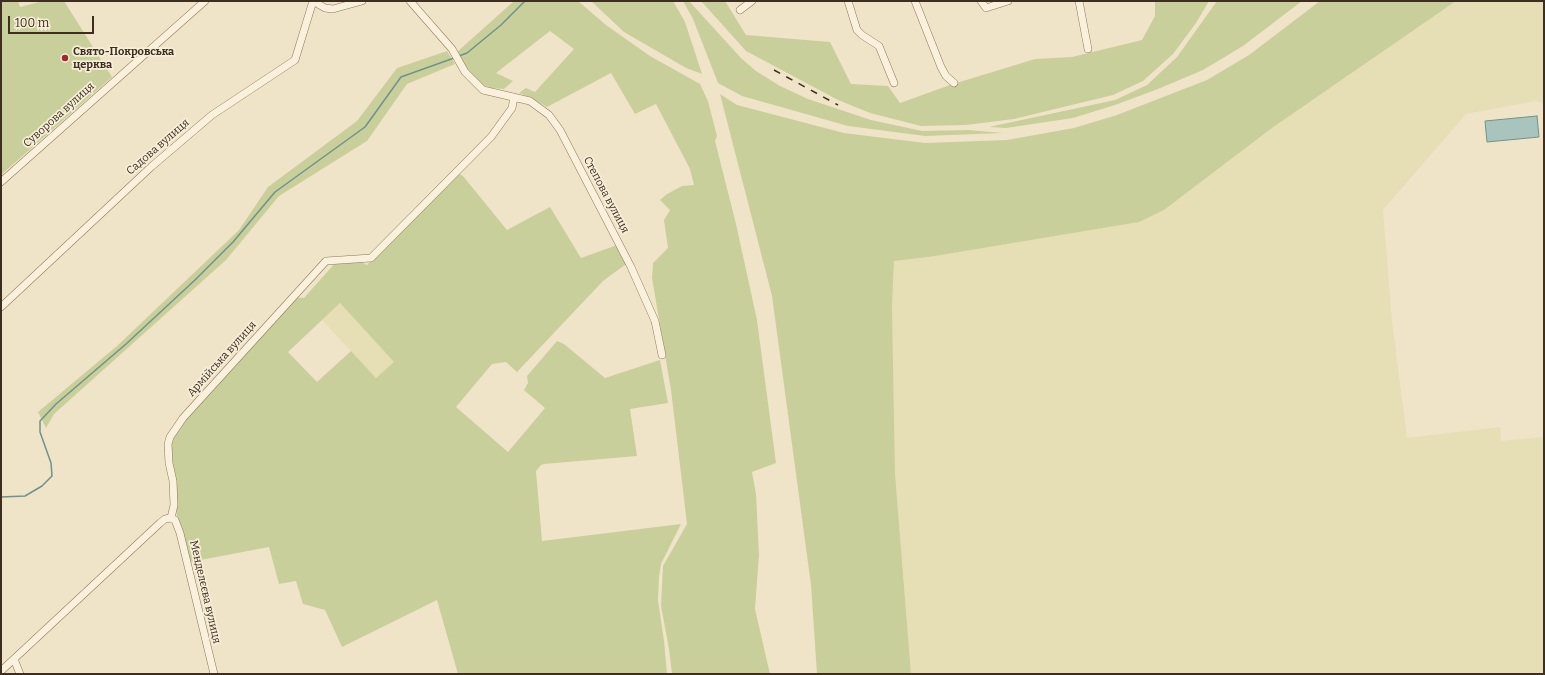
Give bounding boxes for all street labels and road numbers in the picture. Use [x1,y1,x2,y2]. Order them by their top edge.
street label: Суворова вулиця [21,80,97,150]
street label: Садова вулиця [124,116,192,178]
street label: Степова вулиця [580,154,632,236]
street label: Армійська вулиця [185,319,259,399]
street label: Менделєєва вулиця [187,539,223,645]

